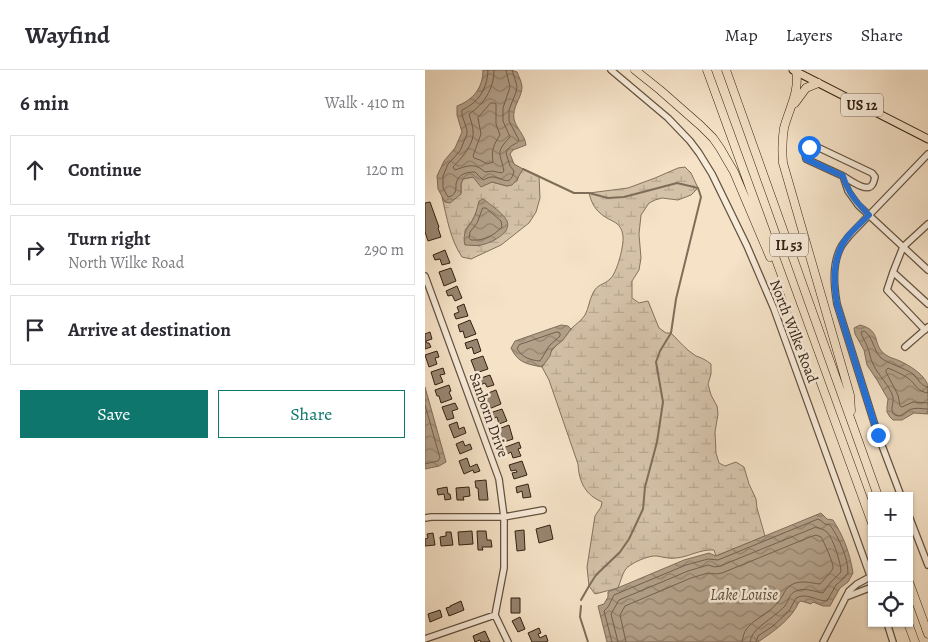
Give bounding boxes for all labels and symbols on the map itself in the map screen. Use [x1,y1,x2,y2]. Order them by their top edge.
road number: US 12 [841,94,883,116]
route start [798,136,821,159]
road number: IL 53 [770,234,808,256]
street label: North Wilke Road [765,277,823,386]
street label: Sanborn Drive [464,370,514,460]
route end [867,424,890,447]
water label: Lake Louise [710,584,778,606]

